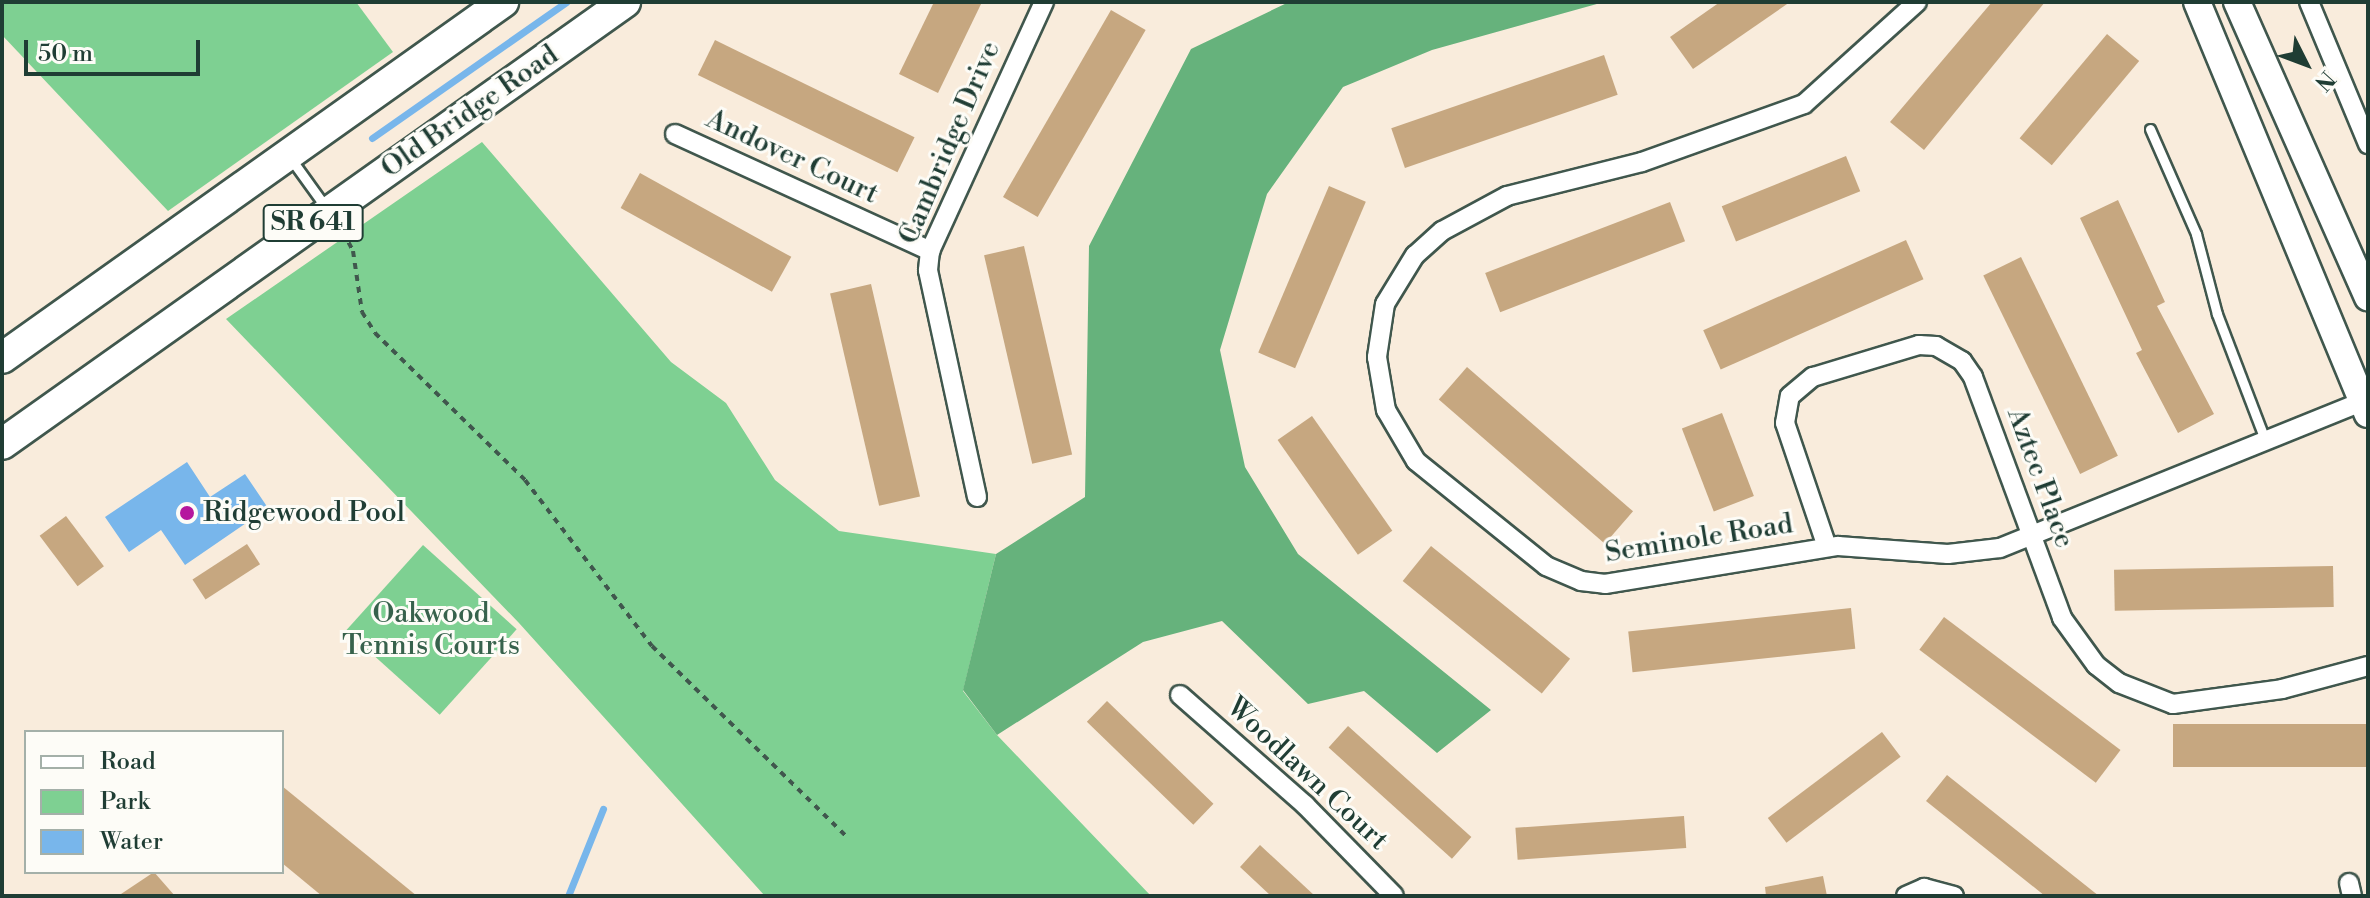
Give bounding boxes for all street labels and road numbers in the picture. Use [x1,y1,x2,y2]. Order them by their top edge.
street label: Cambridge Drive [892,37,1008,249]
street label: Old Bridge Road [375,38,565,186]
street label: Andover Court [701,102,883,212]
road number: SR 641 [261,201,365,245]
street label: Aztec Place [1999,404,2081,552]
street label: Seminole Road [1603,508,1795,570]
street label: Woodlawn Court [1219,691,1395,857]

